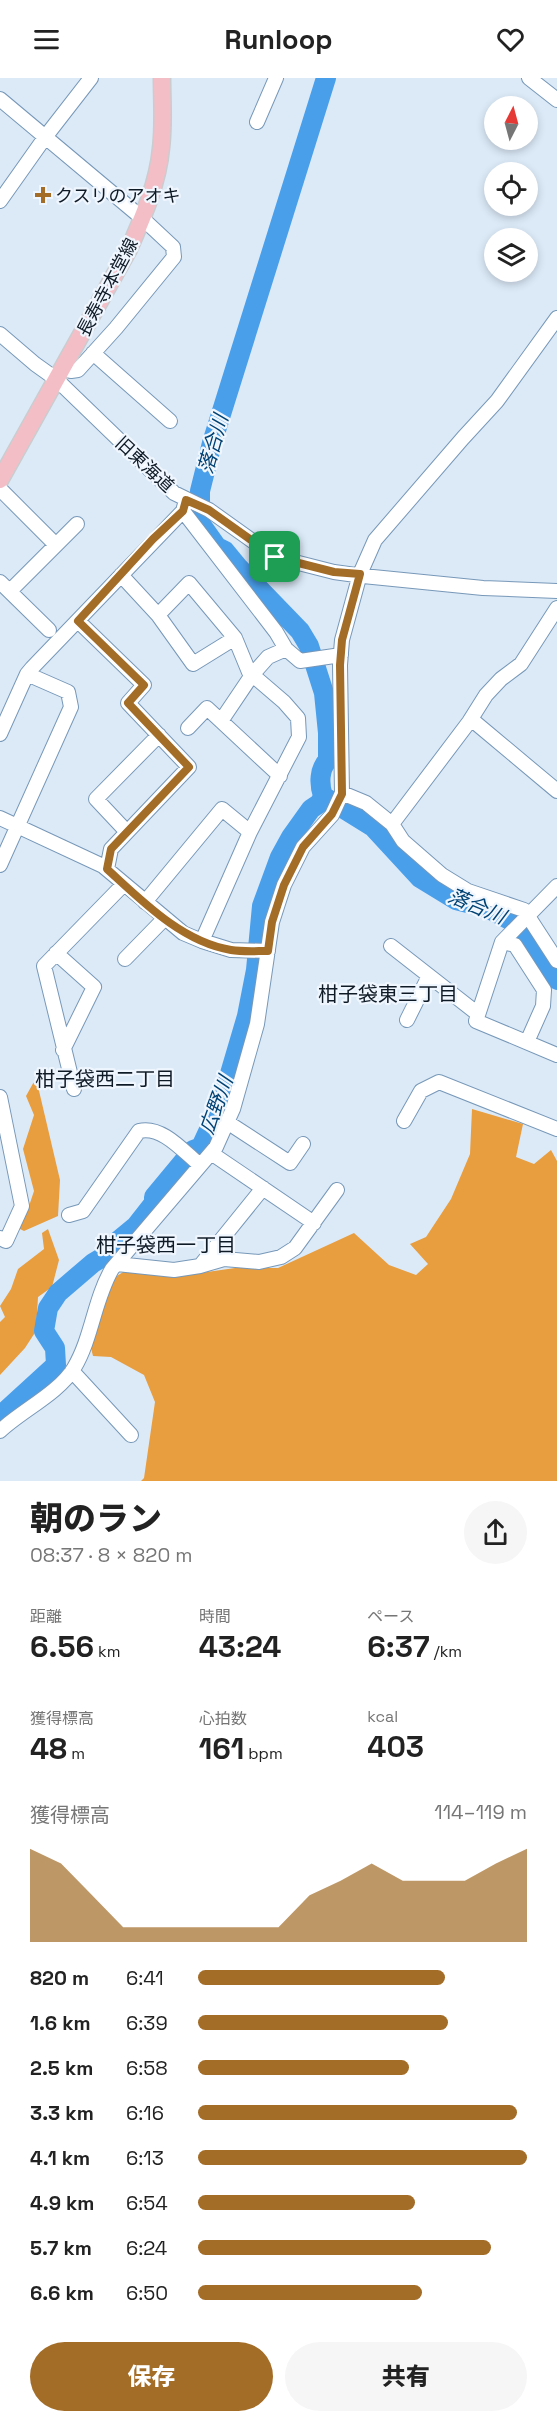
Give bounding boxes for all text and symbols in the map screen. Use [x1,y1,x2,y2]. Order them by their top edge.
text: Runloop [225,22,332,57]
icon: menu [30,23,63,56]
icon: heart [494,23,527,56]
north arrow [484,96,538,150]
map controls [484,96,538,282]
button: locate [484,162,538,216]
place label: クスリのアオキ [55,184,180,207]
marker: クスリのアオキ [36,188,50,202]
button: layers [484,228,538,282]
street label: 長寿寺本堂線 [71,234,143,340]
water label: 落合川 [192,410,234,476]
street label: 旧東海道 [111,431,179,497]
pin [249,531,300,582]
icon: arrive [258,540,291,573]
water label: 落合川 [444,882,512,930]
district label: 柑子袋東三丁目 [318,981,458,1007]
district label: 柑子袋西二丁目 [35,1066,175,1092]
water label: 広野川 [194,1070,239,1138]
district label: 柑子袋西一丁目 [96,1232,236,1258]
text: 朝のラン [30,1498,162,1540]
button: share [464,1501,527,1564]
text: 08:37 · 8 × 820 m [30,1542,193,1568]
text: 距離 [30,1606,62,1627]
text: 時間 [199,1606,231,1627]
text: ペース [367,1606,415,1627]
text: 6.56 [30,1627,94,1666]
text: 43:24 [199,1627,281,1666]
text: 6:37 [367,1627,430,1666]
text: km [94,1641,120,1662]
text: /km [430,1641,462,1662]
text: kcal [367,1706,398,1727]
text: 獲得標高 [30,1708,94,1729]
text: 心拍数 [199,1708,247,1729]
text: 403 [367,1727,424,1766]
text: 48 [30,1729,67,1768]
text: 161 [199,1729,244,1768]
text: m [67,1743,85,1764]
text: bpm [244,1743,283,1764]
text: 114–119 m [434,1799,527,1825]
text: 獲得標高 [30,1802,110,1828]
text: 820 m [30,1965,89,1991]
text: 6:41 [126,1965,164,1991]
text: 1.6 km [30,2010,91,2036]
text: 6:39 [126,2010,168,2036]
text: 2.5 km [30,2055,93,2081]
text: 6:58 [126,2055,168,2081]
text: 3.3 km [30,2100,94,2126]
text: 6:16 [126,2100,164,2126]
text: 4.1 km [30,2145,90,2171]
text: 6:13 [126,2145,164,2171]
text: 4.9 km [30,2190,94,2216]
text: 6:54 [126,2190,168,2216]
text: 5.7 km [30,2235,92,2261]
text: 6:24 [126,2235,167,2261]
text: 6.6 km [30,2280,94,2306]
text: 6:50 [126,2280,168,2306]
button: 保存 [30,2342,273,2411]
button: 共有 [285,2342,527,2411]

